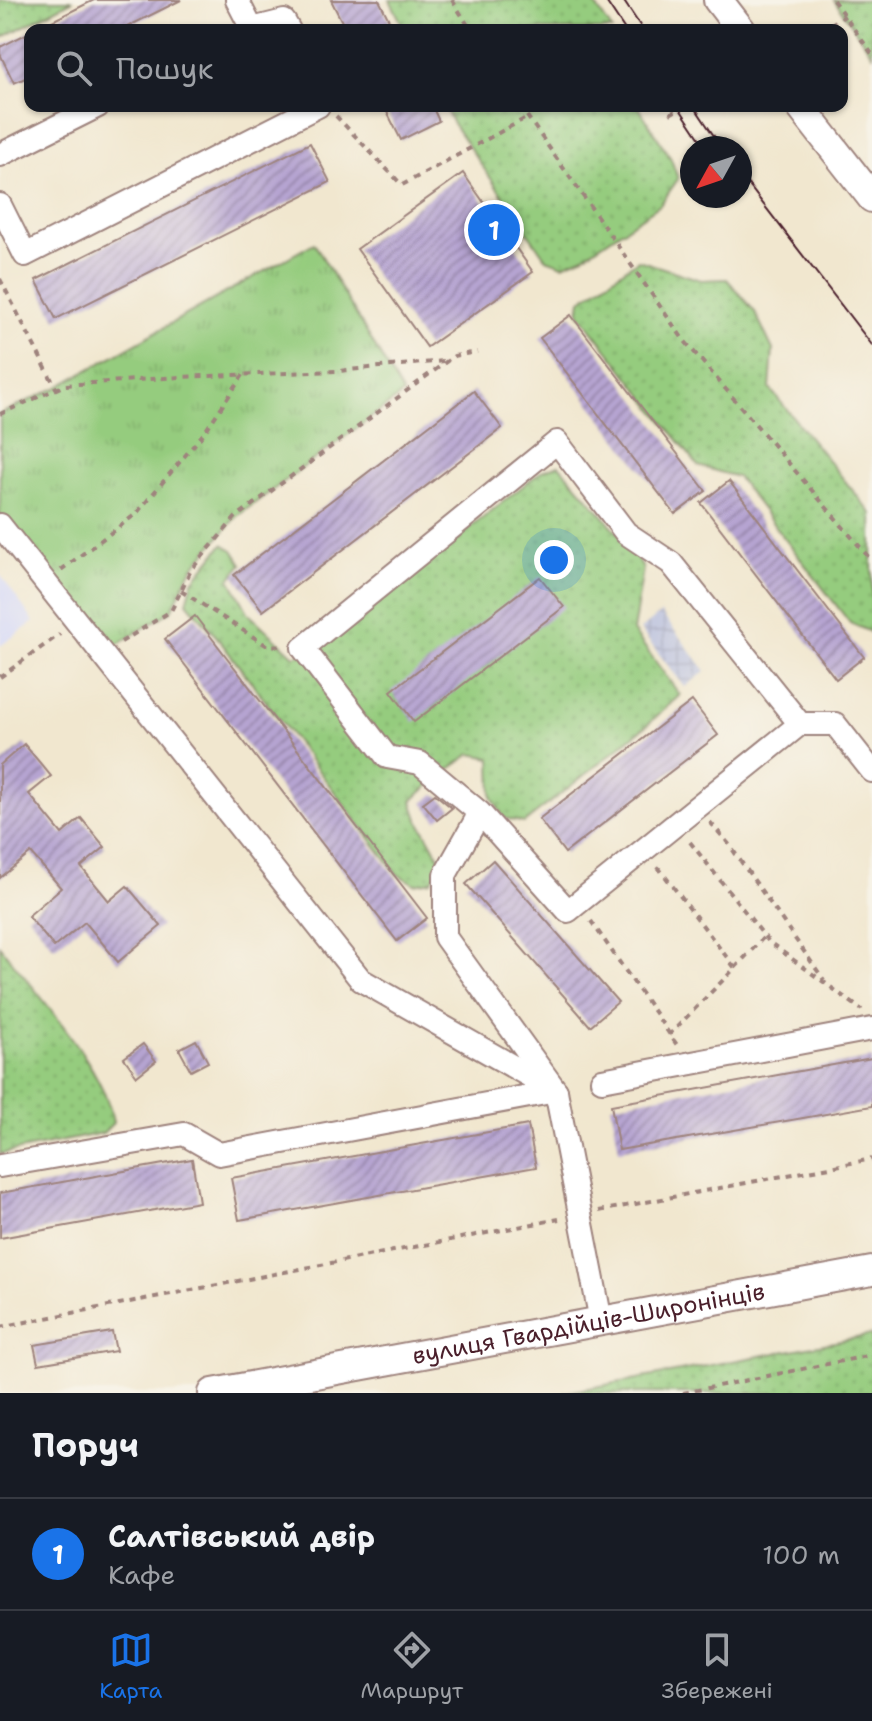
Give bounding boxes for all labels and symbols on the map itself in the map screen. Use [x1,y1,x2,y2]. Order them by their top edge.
north arrow [680,136,752,208]
pin: 1 [468,200,520,260]
your location [534,540,574,580]
street label: вулиця Гвардійців-Широнінців [410,1275,768,1372]

